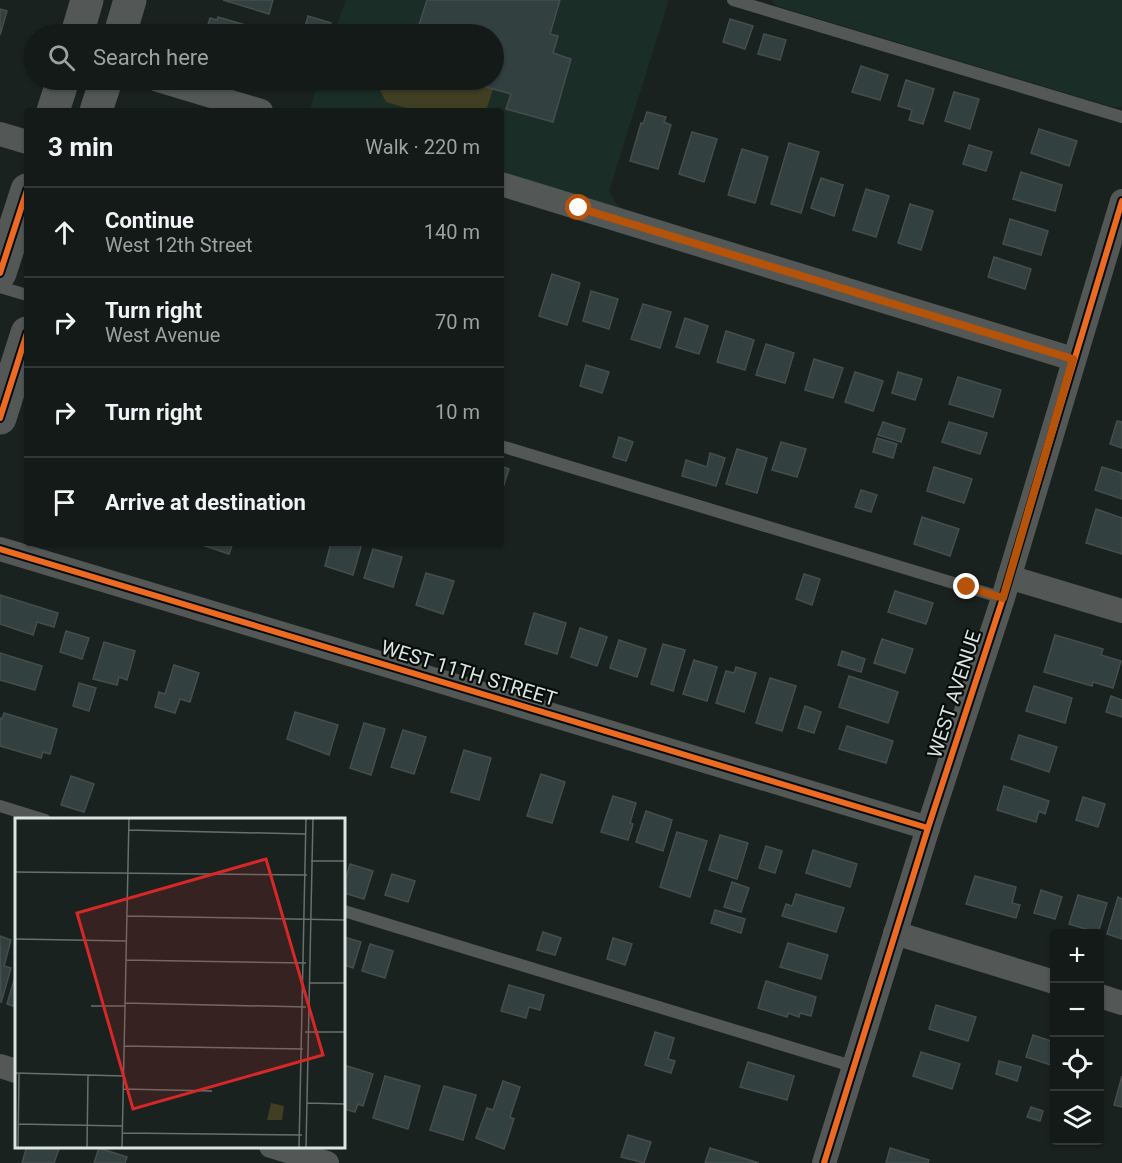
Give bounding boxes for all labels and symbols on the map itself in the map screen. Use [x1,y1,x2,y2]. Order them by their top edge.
route start [565,194,591,220]
route end [953,573,979,599]
street label: WEST AVENUE [922,627,986,761]
street label: WEST 11TH STREET [378,635,560,711]
inset map [15,818,345,1148]

